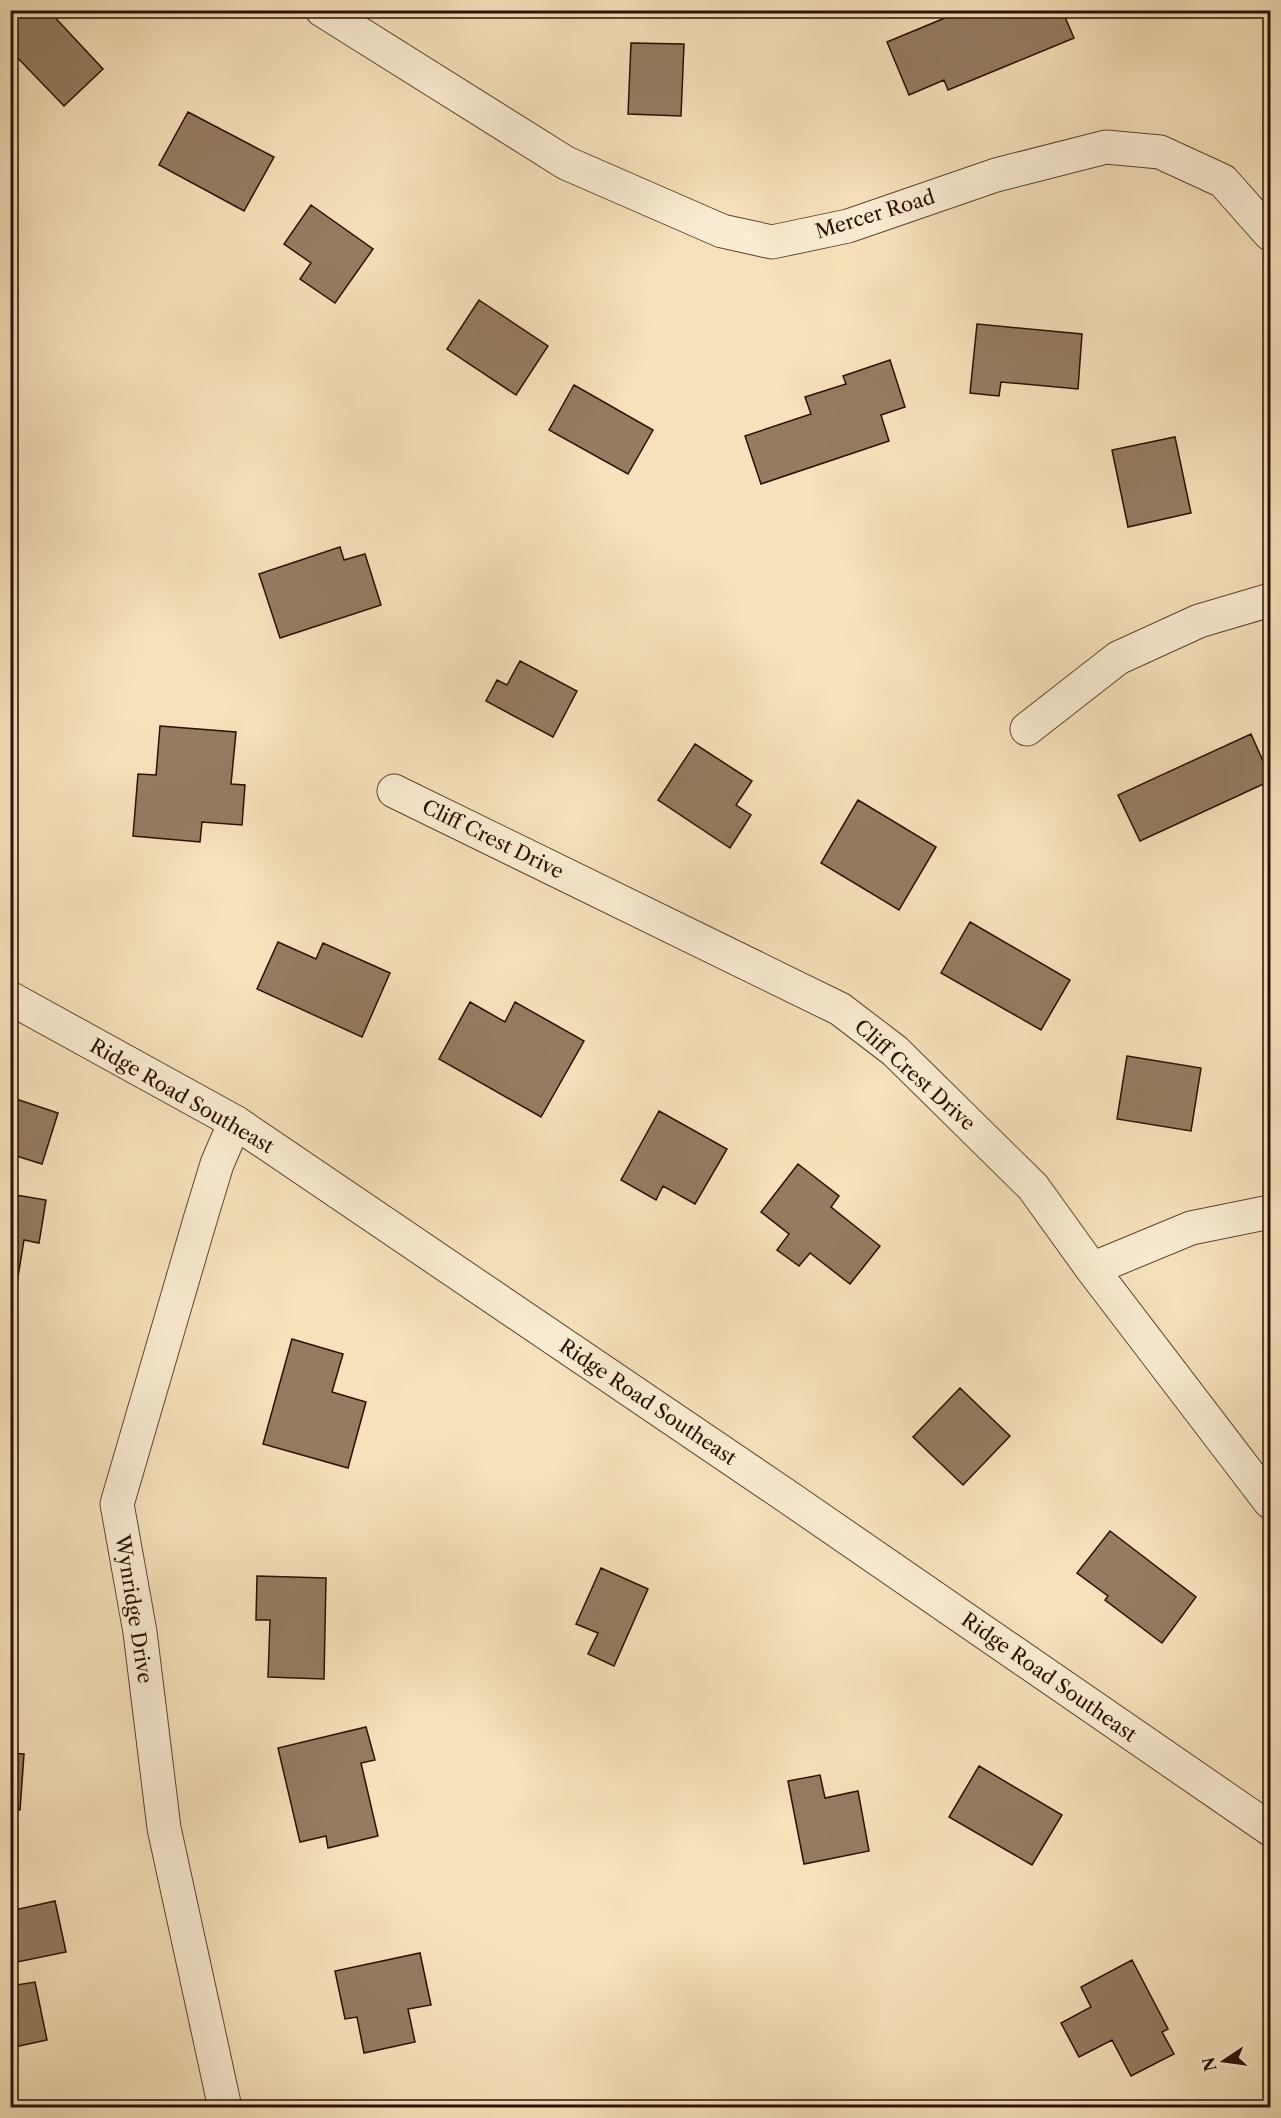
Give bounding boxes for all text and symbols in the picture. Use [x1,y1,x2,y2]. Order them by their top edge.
street label: Mercer Road [812,184,938,244]
street label: Cliff Crest Drive [418,794,568,884]
street label: Cliff Crest Drive [850,1014,980,1136]
street label: Ridge Road Southeast [86,1034,278,1158]
street label: Ridge Road Southeast [555,1334,741,1470]
street label: Wynridge Drive [110,1532,158,1685]
street label: Ridge Road Southeast [957,1607,1141,1747]
north arrow [1194,2031,1254,2091]
text: N [1198,2055,1221,2073]

